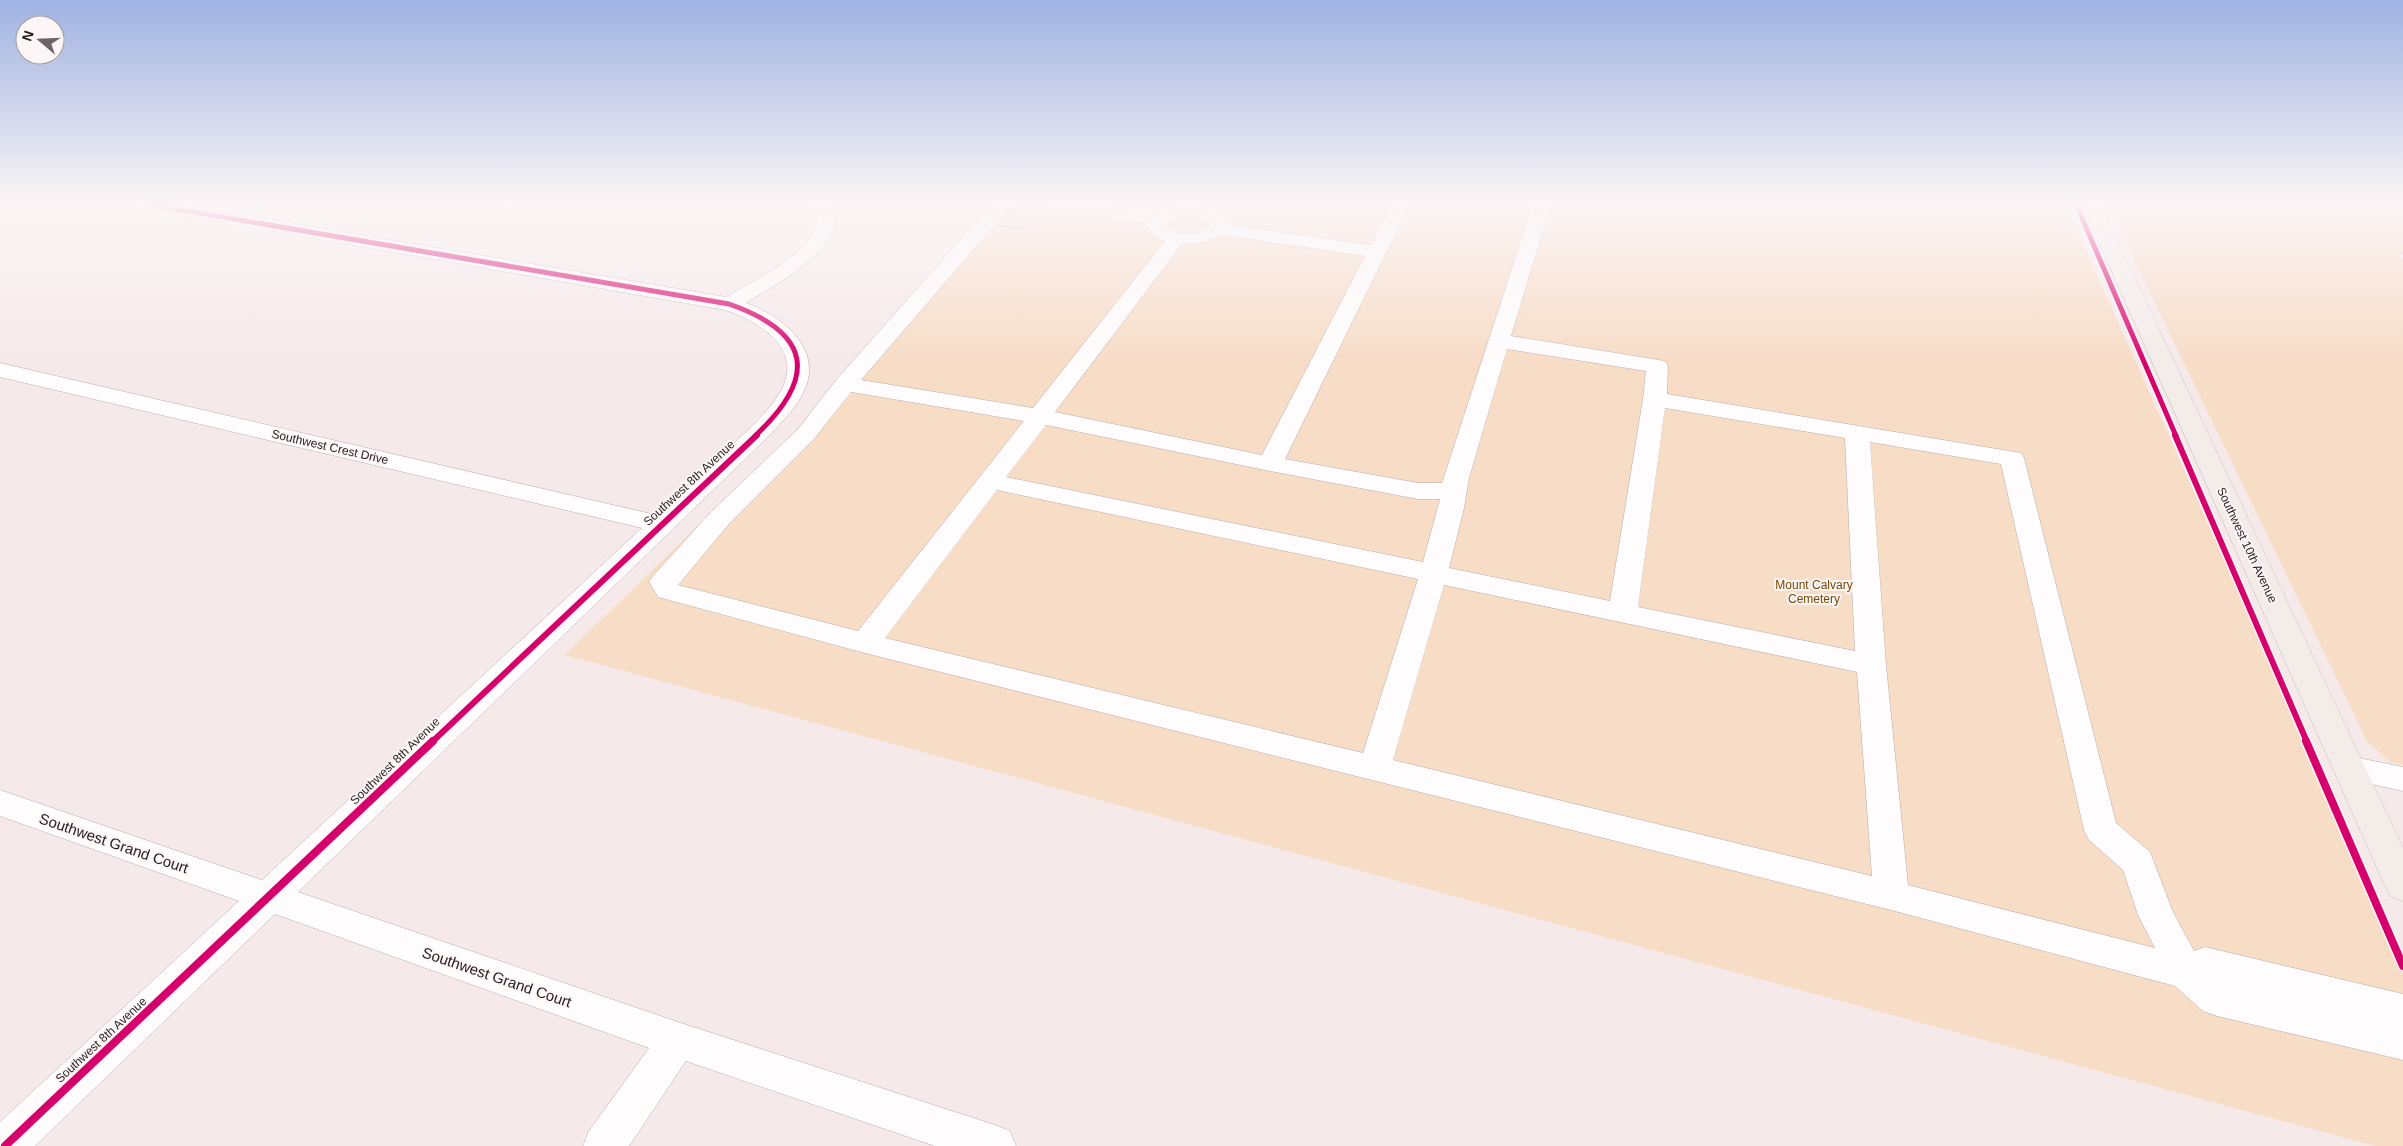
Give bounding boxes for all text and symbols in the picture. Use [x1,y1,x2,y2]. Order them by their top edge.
north arrow [15,15,65,65]
text: N [18,28,37,43]
street label: Southwest Crest Drive [270,427,390,467]
street label: Southwest 8th Avenue [641,437,738,529]
street label: Southwest 10th Avenue [2214,485,2280,605]
park label: Mount Calvary Cemetery [1775,578,1853,606]
street label: Southwest 8th Avenue [347,714,443,807]
street label: Southwest Grand Court [37,809,192,877]
street label: Southwest Grand Court [420,943,575,1011]
street label: Southwest 8th Avenue [53,994,150,1086]

